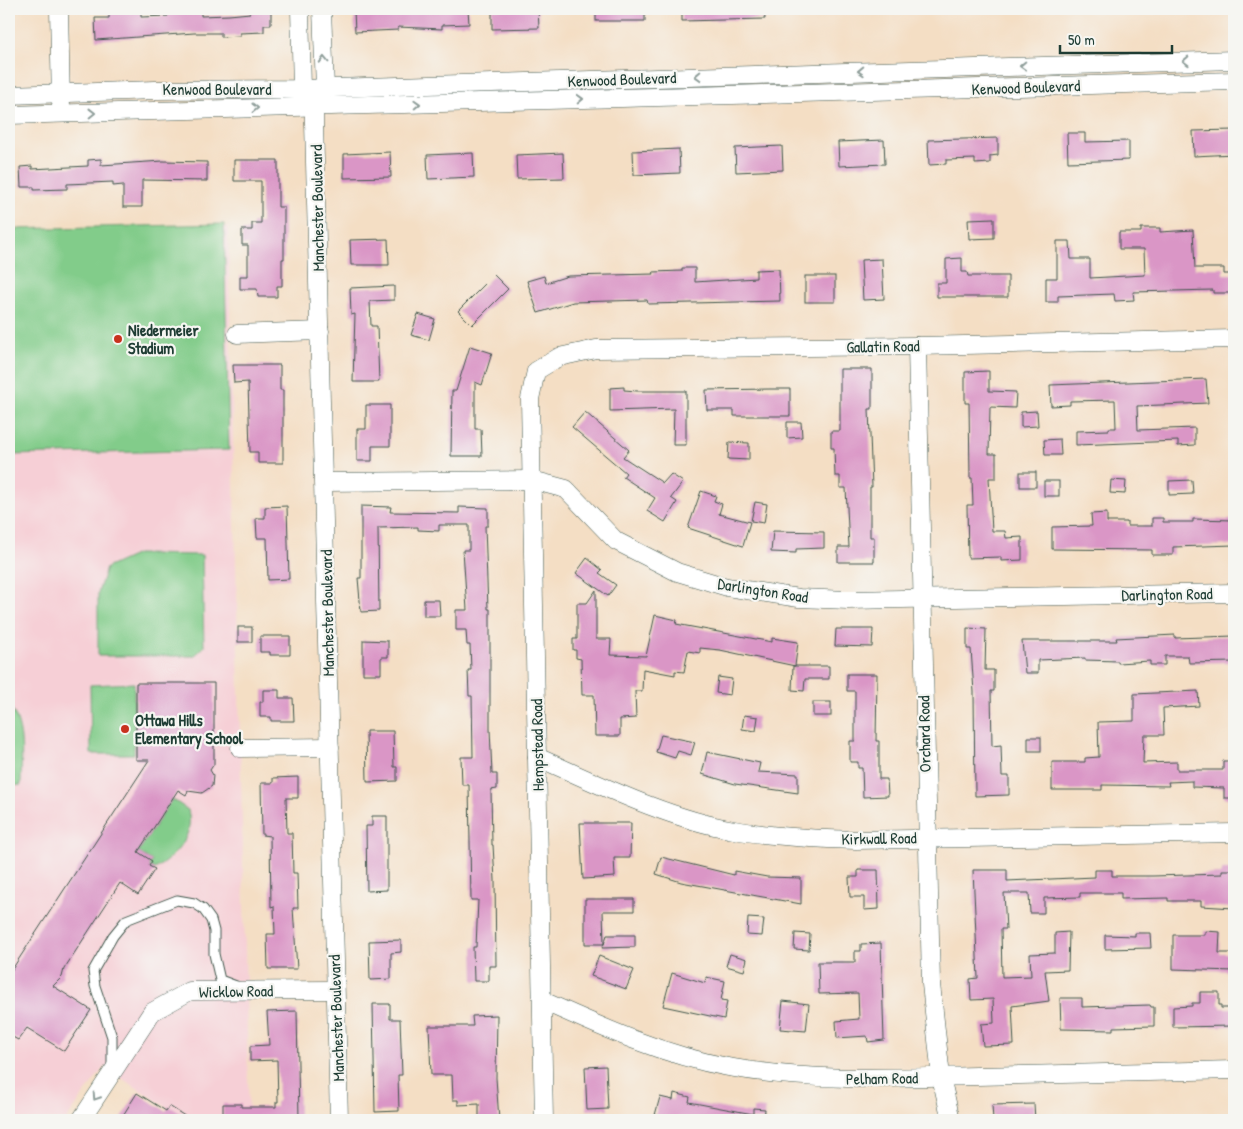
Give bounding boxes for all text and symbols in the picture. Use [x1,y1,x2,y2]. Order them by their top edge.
scale bar [1060,22,1173,54]
text: 50 m [1068,29,1095,50]
one-way arrow [319,56,329,64]
one-way arrow [1181,56,1189,67]
one-way arrow [1019,61,1027,72]
street label: Kenwood Boulevard [567,66,677,92]
one-way arrow [856,66,864,77]
one-way arrow [694,71,702,82]
street label: Kenwood Boulevard [971,74,1081,100]
street label: Kenwood Boulevard [163,78,271,100]
one-way arrow [576,94,584,104]
one-way arrow [414,98,422,109]
one-way arrow [252,103,259,113]
one-way arrow [89,108,97,118]
street label: Manchester Boulevard [305,144,329,272]
place label: Niedermeier Stadium [128,319,199,359]
marker: Niedermeier Stadium [112,333,124,345]
street label: Gallatin Road [846,334,920,358]
street label: Manchester Boulevard [315,549,339,677]
street label: Darlington Road [716,572,810,608]
street label: Darlington Road [1121,582,1213,606]
street label: Orchard Road [912,696,936,772]
street label: Hempstead Road [525,699,549,791]
place label: Ottawa Hills Elementary School [135,709,244,750]
marker: Ottawa Hills Elementary School [119,723,131,735]
street label: Kirkwall Road [841,826,917,850]
street label: Manchester Boulevard [323,954,349,1082]
street label: Wicklow Road [199,979,273,1003]
street label: Pelham Road [846,1066,918,1090]
one-way arrow [93,1092,103,1101]

